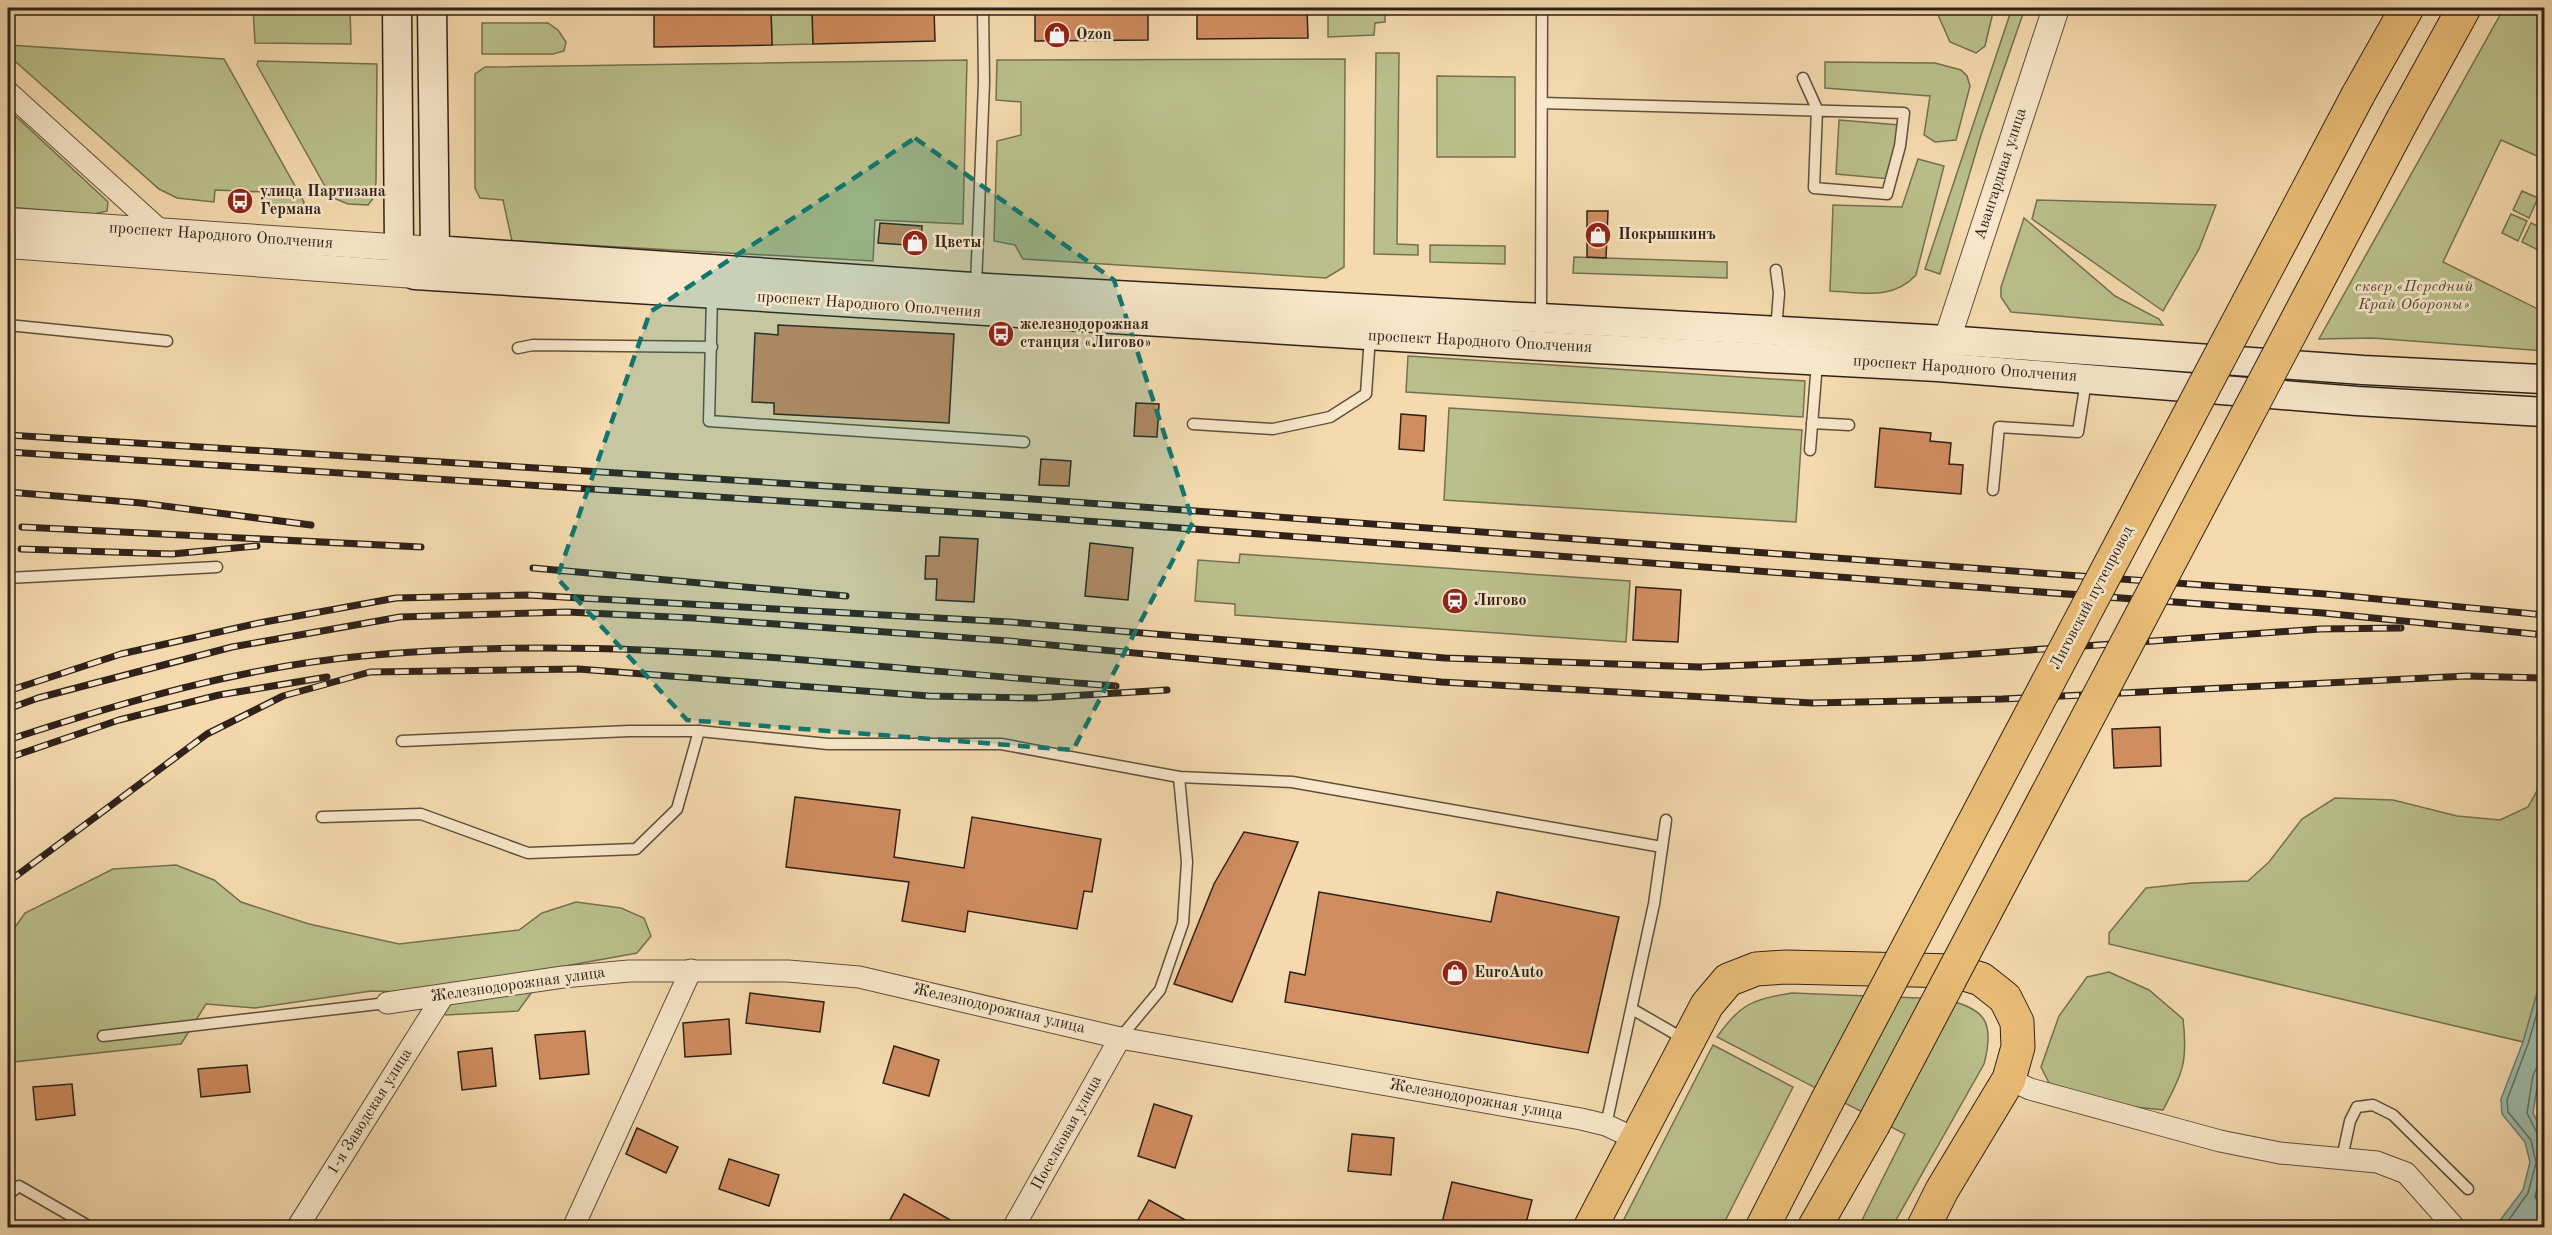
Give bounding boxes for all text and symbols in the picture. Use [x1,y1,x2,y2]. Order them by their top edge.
shop icon: Ozon [1042,20,1072,50]
place label: Ozon [1076,27,1112,43]
street label: Авангардная улица [1972,106,2030,242]
place label: улица Партизана Германа [260,184,386,218]
bus stop icon: улица Партизана Германа [225,186,255,216]
street label: проспект Народного Ополчения [108,220,334,252]
shop icon: Покрышкинъ [1583,220,1613,250]
place label: Покрышкинъ [1618,227,1716,243]
shop icon: Цветы [900,228,930,258]
place label: Цветы [934,235,982,251]
park label: сквер «Передний Край Обороны» [2355,279,2473,313]
street label: проспект Народного Ополчения [756,289,982,321]
place label: железнодорожная станция «Лигово» [1020,317,1152,351]
bus stop icon: железнодорожная станция «Лигово» [986,319,1016,349]
street label: проспект Народного Ополчения [1367,328,1593,356]
street label: проспект Народного Ополчения [1852,353,2078,385]
street label: Лиговский путепровод [2047,524,2137,672]
station icon: Лигово [1440,586,1470,616]
place label: Лигово [1474,593,1527,609]
shop icon: EuroAuto [1440,958,1470,988]
street label: Железнодорожная улица [430,965,606,1005]
place label: EuroAuto [1474,965,1544,981]
street label: Железнодорожная улица [911,981,1087,1037]
street label: 1-я Заводская улица [325,1046,415,1178]
street label: Поселковая улица [1029,1073,1105,1193]
street label: Железнодорожная улица [1388,1077,1564,1123]

